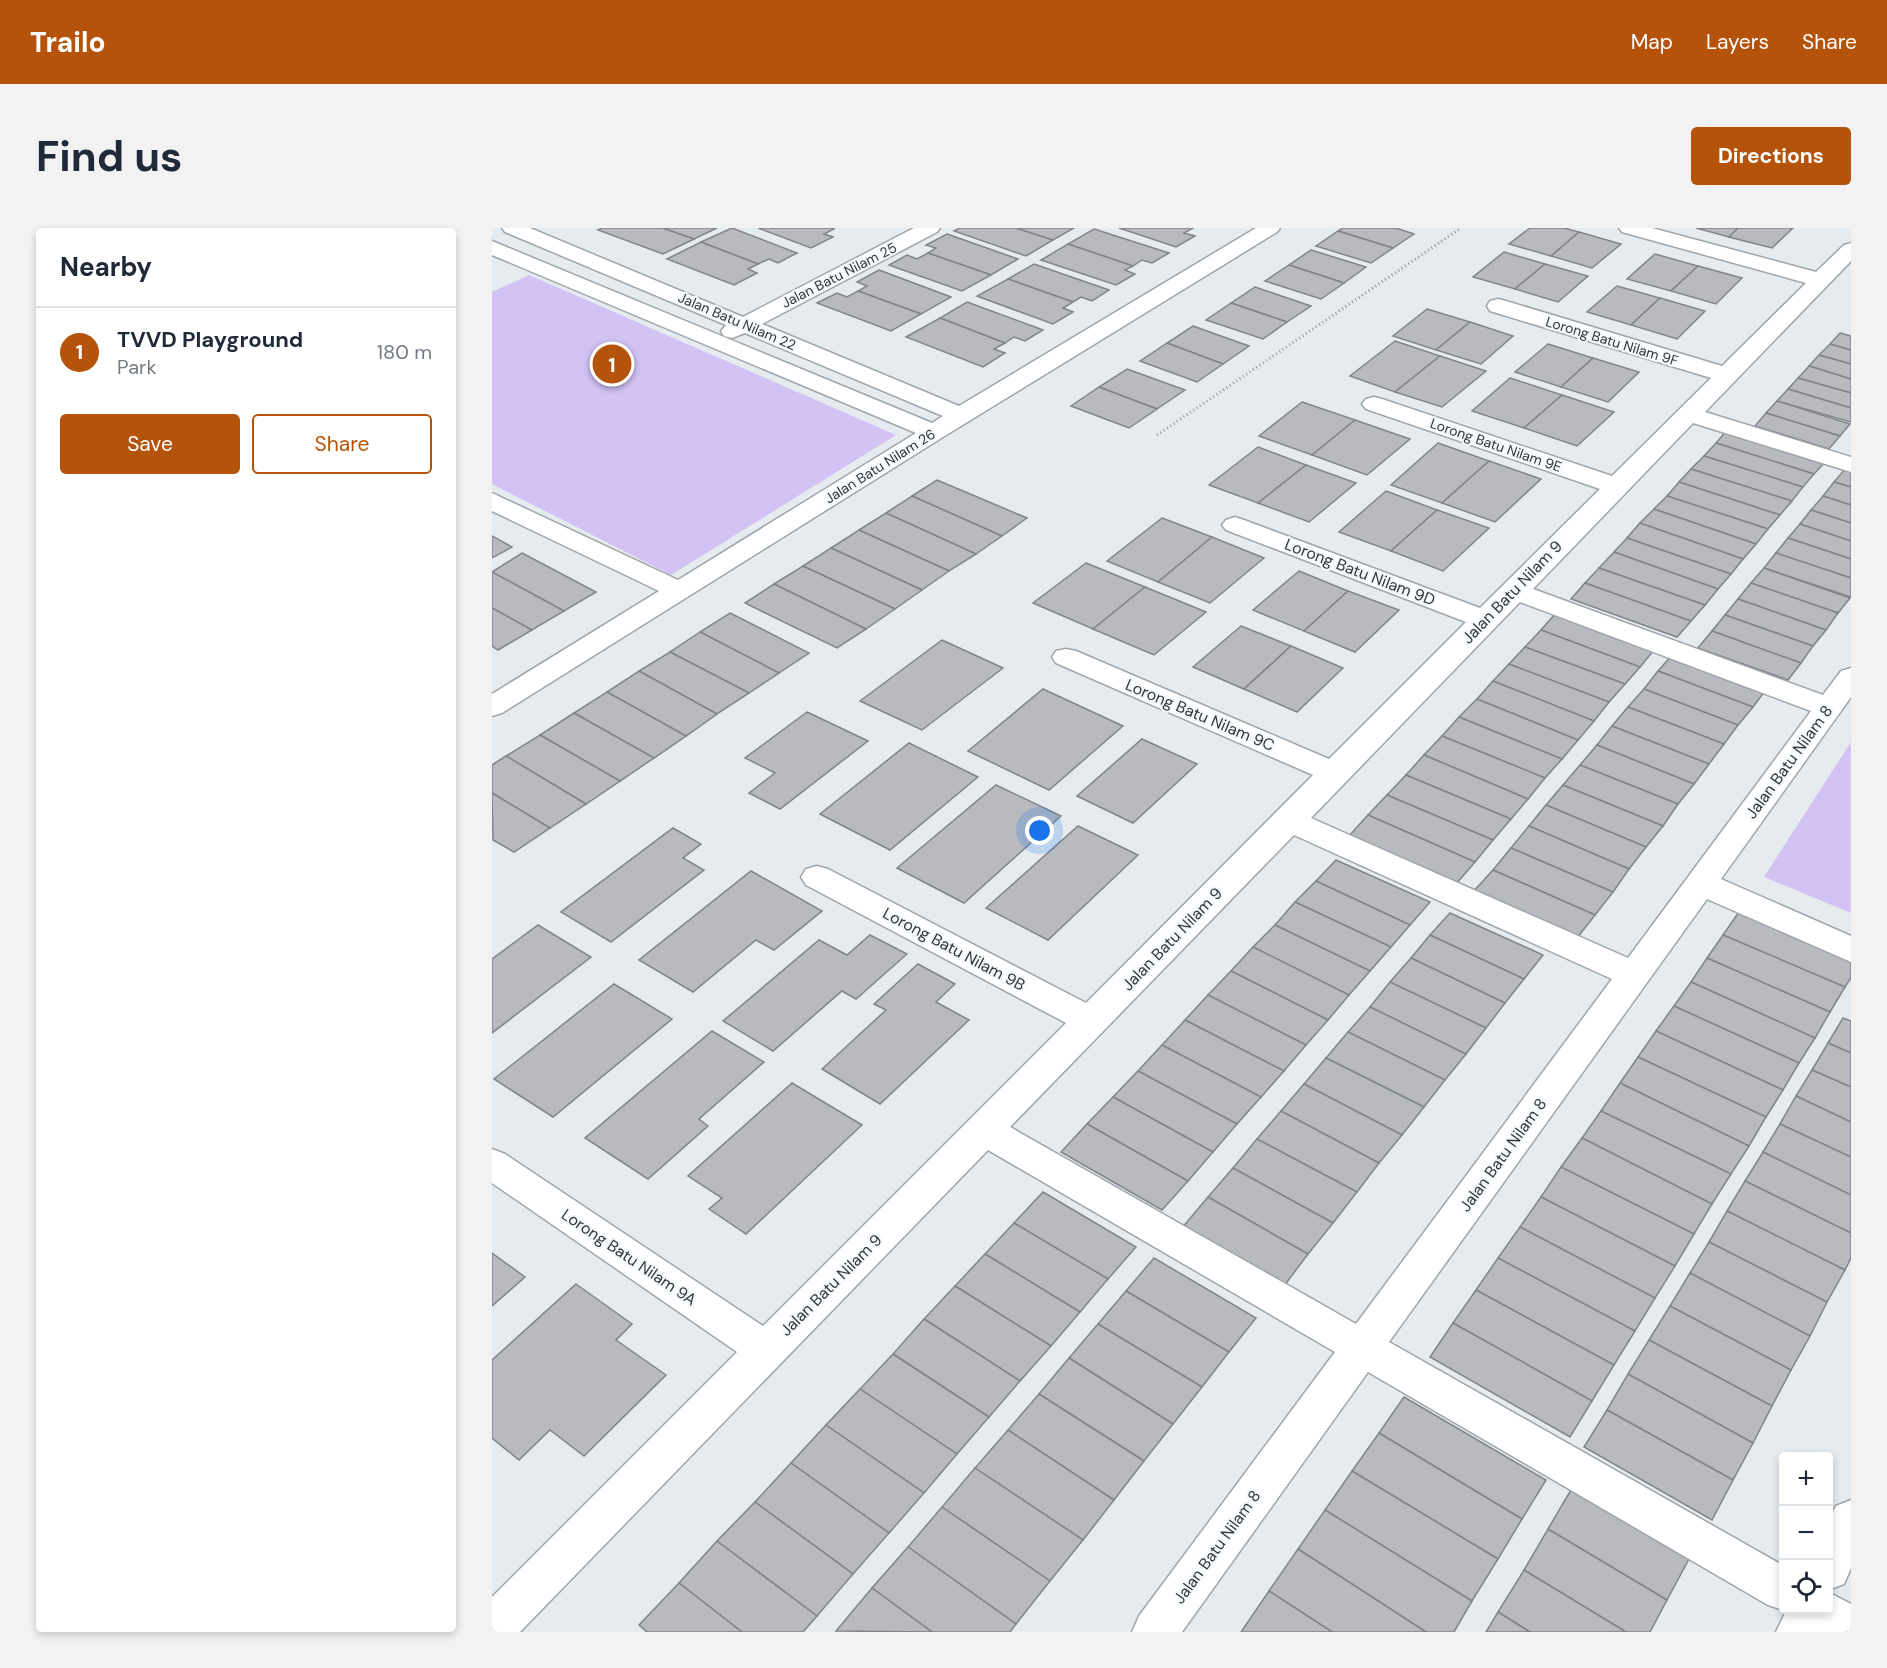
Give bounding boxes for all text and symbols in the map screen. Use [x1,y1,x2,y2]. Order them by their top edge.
text: Trailo [30,24,106,61]
text: Map [1631,28,1673,56]
text: Layers [1706,28,1769,56]
text: Share [1802,28,1857,56]
button: Directions [1691,127,1851,185]
text: Find us [36,129,182,184]
street label: Jalan Batu Nilam 25 [778,238,900,312]
text: Nearby [60,250,152,284]
street label: Jalan Batu Nilam 22 [675,288,799,354]
street label: Lorong Batu Nilam 9F [1544,312,1681,370]
text: TVVD Playground [117,325,303,354]
text: 1 [76,339,83,365]
text: 180 m [377,339,432,365]
pin: 1 [592,342,632,386]
text: Park [117,354,157,380]
button: Save [60,414,240,474]
button: Share [252,414,432,474]
street label: Lorong Batu Nilam 9E [1428,414,1564,476]
street label: Jalan Batu Nilam 26 [821,425,939,507]
street label: Lorong Batu Nilam 9D [1282,534,1438,610]
street label: Jalan Batu Nilam 9 [1457,536,1567,648]
street label: Lorong Batu Nilam 9C [1122,674,1278,756]
street label: Jalan Batu Nilam 8 [1741,701,1837,823]
your location [1025,816,1054,845]
street label: Jalan Batu Nilam 9 [1117,883,1227,995]
street label: Lorong Batu Nilam 9B [879,903,1029,995]
street label: Jalan Batu Nilam 8 [1455,1094,1551,1216]
street label: Lorong Batu Nilam 9A [557,1204,701,1310]
street label: Jalan Batu Nilam 9 [775,1229,887,1341]
map controls [1779,1452,1833,1614]
button: + [1779,1452,1833,1506]
street label: Jalan Batu Nilam 8 [1169,1486,1265,1608]
button: − [1779,1506,1833,1560]
button: locate [1779,1560,1833,1614]

